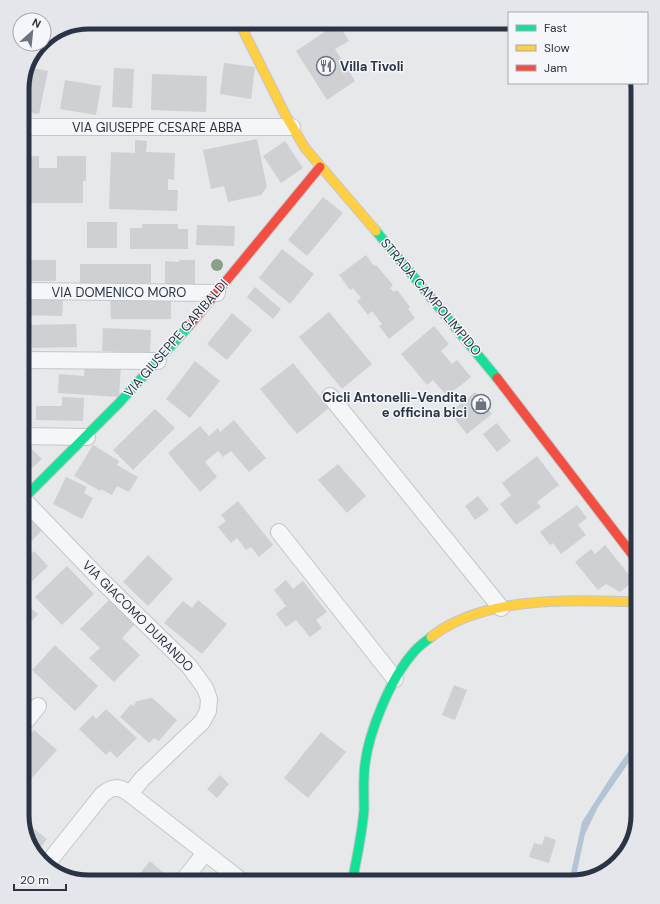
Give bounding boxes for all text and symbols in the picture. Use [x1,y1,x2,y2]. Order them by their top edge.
north arrow [12,12,52,52]
legend [508,12,648,84]
text: N [30,15,43,31]
text: Fast [544,20,567,36]
text: Slow [544,40,570,56]
restaurant icon: Villa Tivoli [315,55,337,77]
place label: Villa Tivoli [340,58,404,75]
text: Jam [544,60,567,76]
street label: VIA GIUSEPPE CESARE ABBA [72,119,242,136]
street label: STRADA CAMPOLIMPIDO [377,235,485,359]
street label: VIA GIUSEPPE GARIBALDI [120,276,232,400]
street label: VIA DOMENICO MORO [52,284,186,301]
place label: Cicli Antonelli-Vendita e officina bici [322,389,467,421]
shop icon: Cicli Antonelli-Vendita e officina bici [470,393,492,415]
street label: VIA GIACOMO DURANDO [79,557,197,675]
scale bar [14,866,66,892]
text: 20 m [20,872,49,888]

